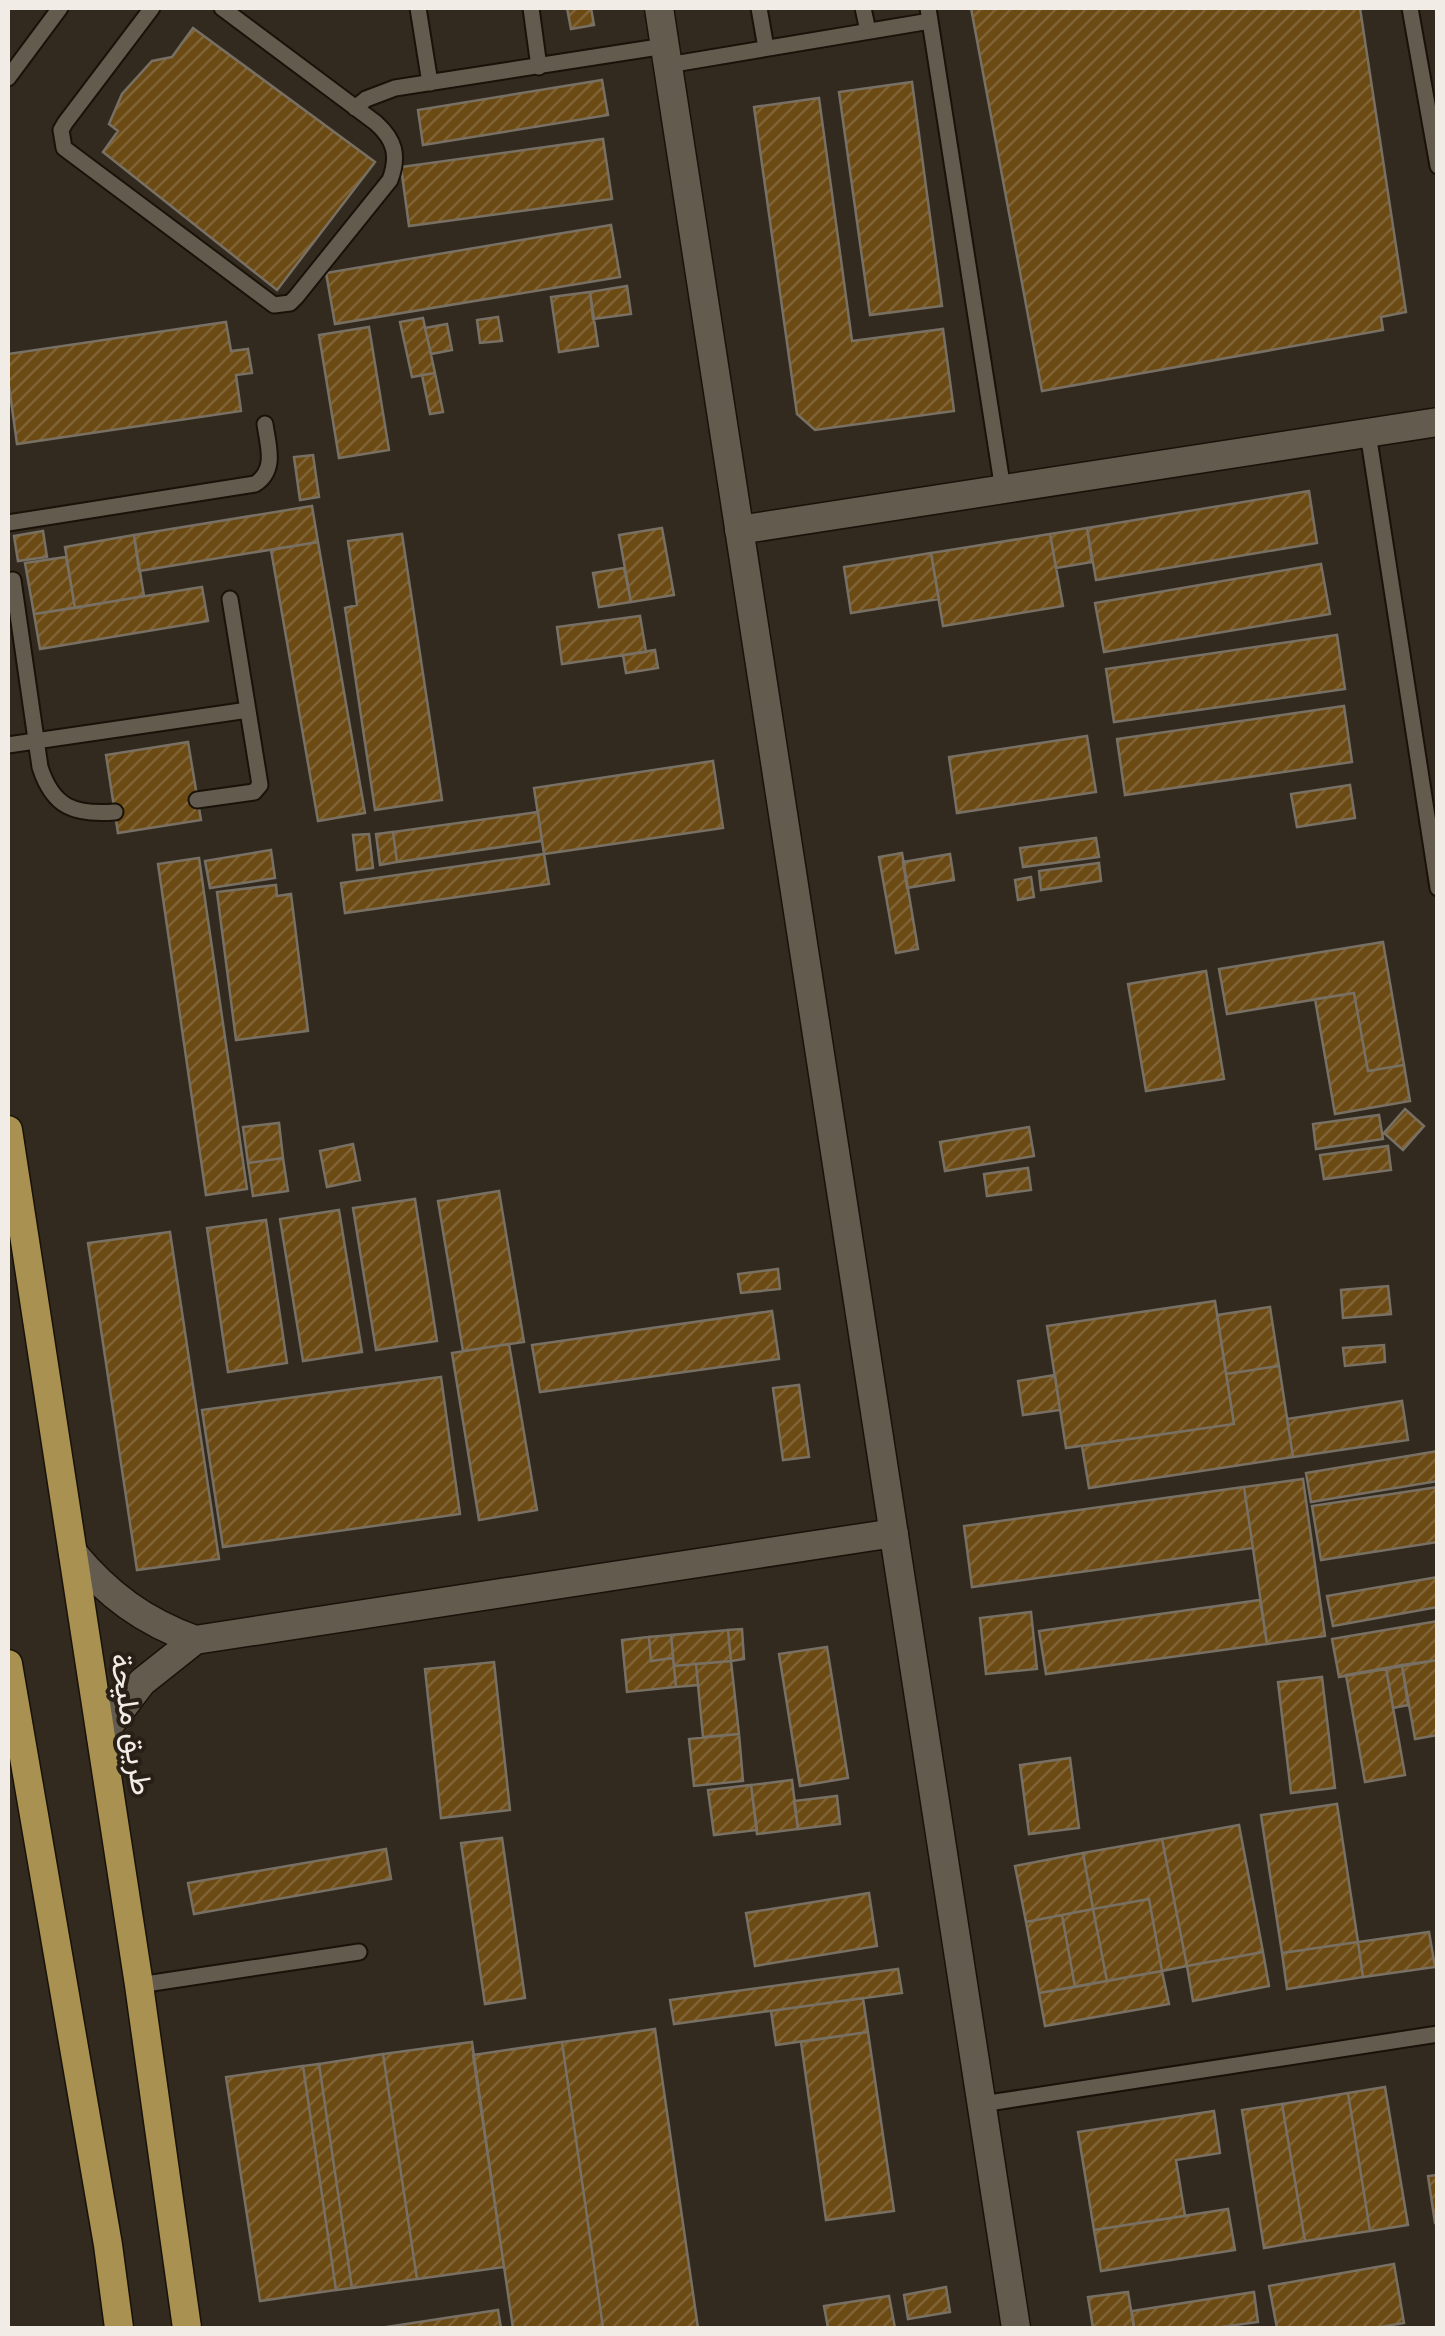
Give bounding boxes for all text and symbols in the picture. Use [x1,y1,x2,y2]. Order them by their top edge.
street label: طريق مليحة [103,1650,161,1798]

